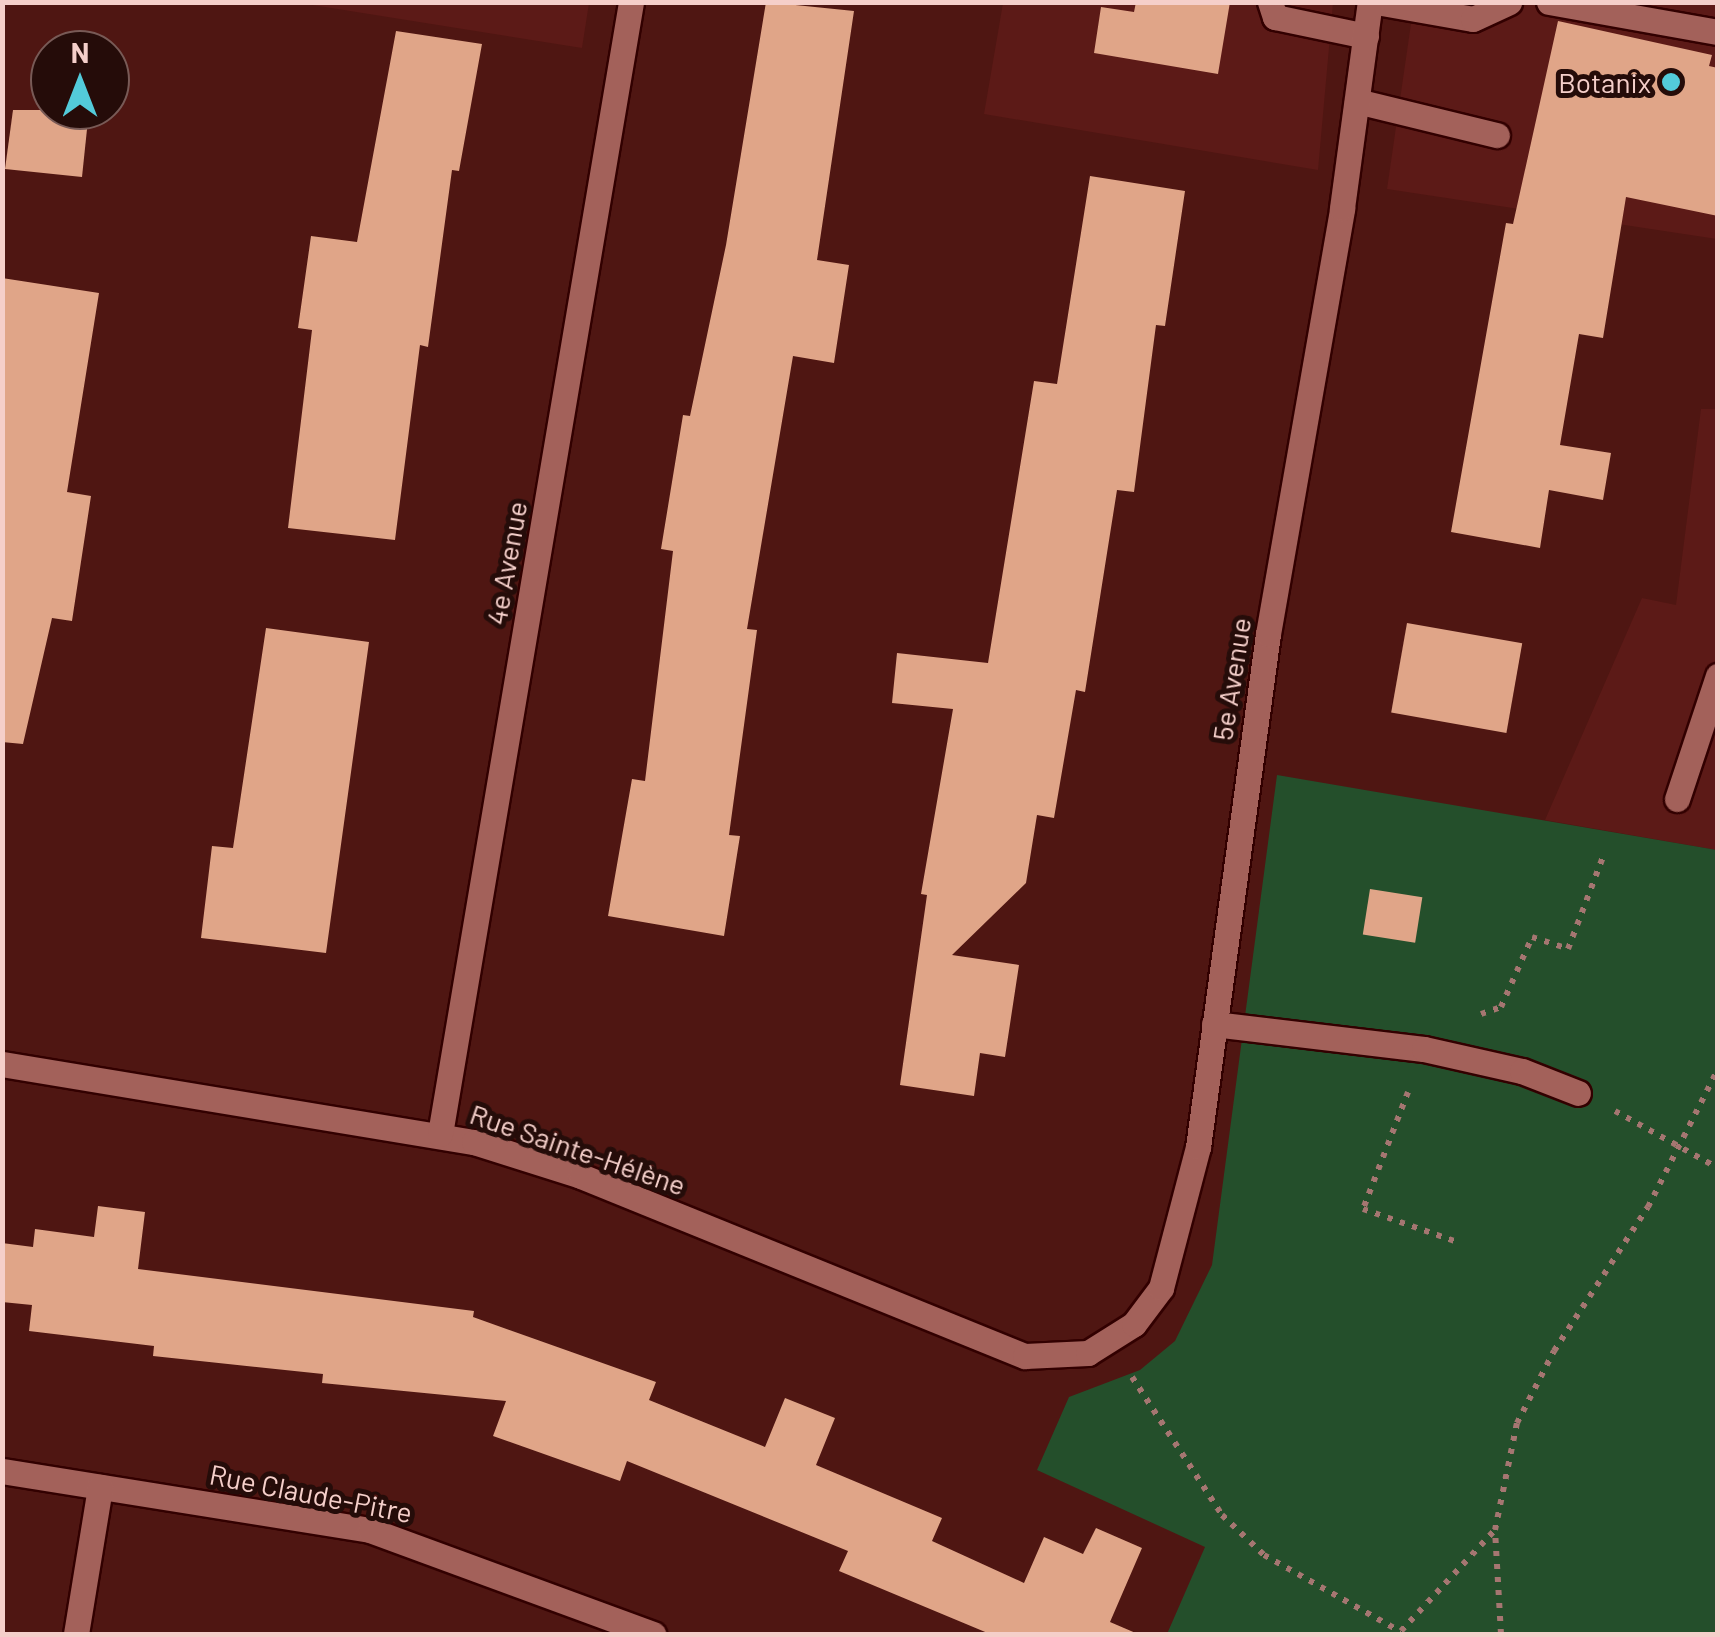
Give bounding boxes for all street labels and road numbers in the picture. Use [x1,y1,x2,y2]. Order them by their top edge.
street label: 4e Avenue [479,499,533,627]
street label: 5e Avenue [1205,615,1257,743]
street label: Rue Sainte-Hélène [466,1096,690,1202]
street label: Rue Claude-Pitre [207,1457,415,1529]

